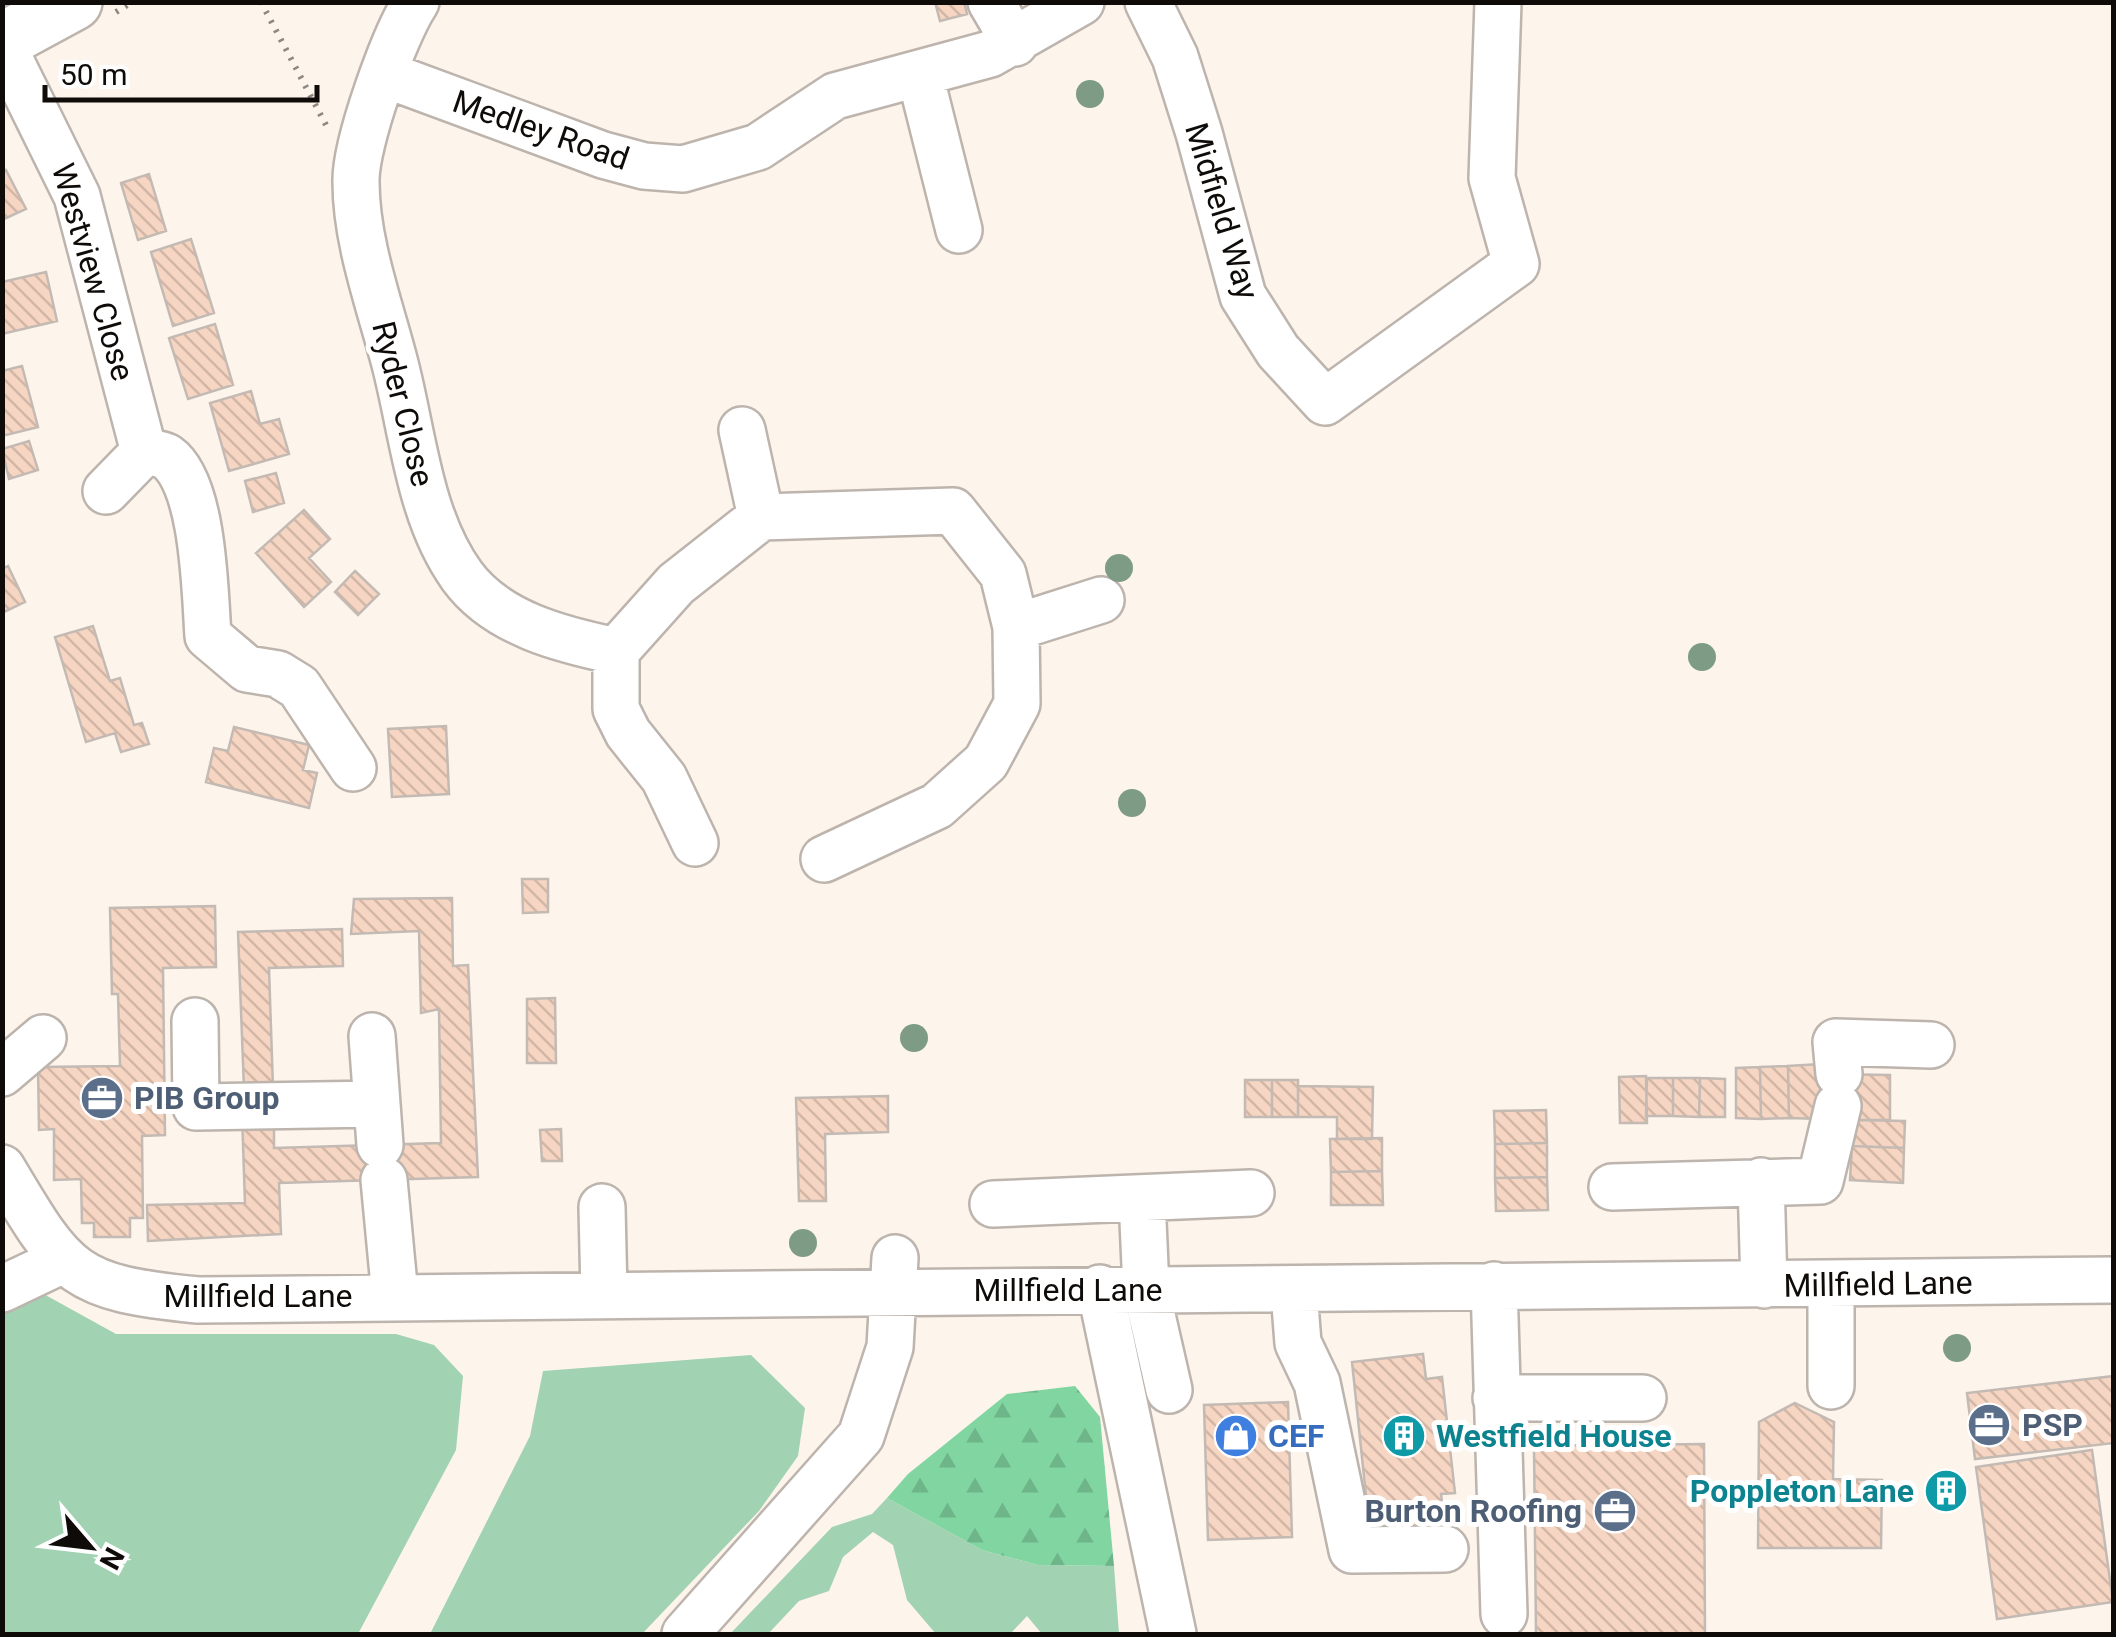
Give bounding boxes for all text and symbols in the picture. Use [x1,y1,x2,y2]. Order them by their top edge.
scale bar [45,40,318,102]
text: 50 m [60,57,127,92]
street label: Medley Road [448,82,634,178]
street label: Midfield Way [1177,118,1267,304]
street label: Westview Close [44,159,142,385]
street label: Ryder Close [364,318,442,490]
office icon: PIB Group [79,1075,125,1121]
place label: PIB Group [134,1079,279,1117]
street label: Millfield Lane [1783,1263,1973,1305]
street label: Millfield Lane [973,1271,1163,1309]
street label: Millfield Lane [163,1277,353,1315]
office icon: PSP [1966,1402,2012,1448]
place label: PSP [2022,1406,2083,1444]
shop icon: CEF [1213,1413,1259,1459]
building icon: Westfield House [1381,1413,1427,1459]
place label: CEF [1268,1417,1325,1455]
place label: Westfield House [1436,1417,1672,1455]
building icon: Poppleton Lane [1923,1468,1969,1514]
place label: Poppleton Lane [1690,1472,1914,1510]
office icon: Burton Roofing [1592,1488,1638,1534]
place label: Burton Roofing [1364,1492,1582,1530]
north arrow [40,1497,140,1597]
text: N [92,1542,131,1575]

